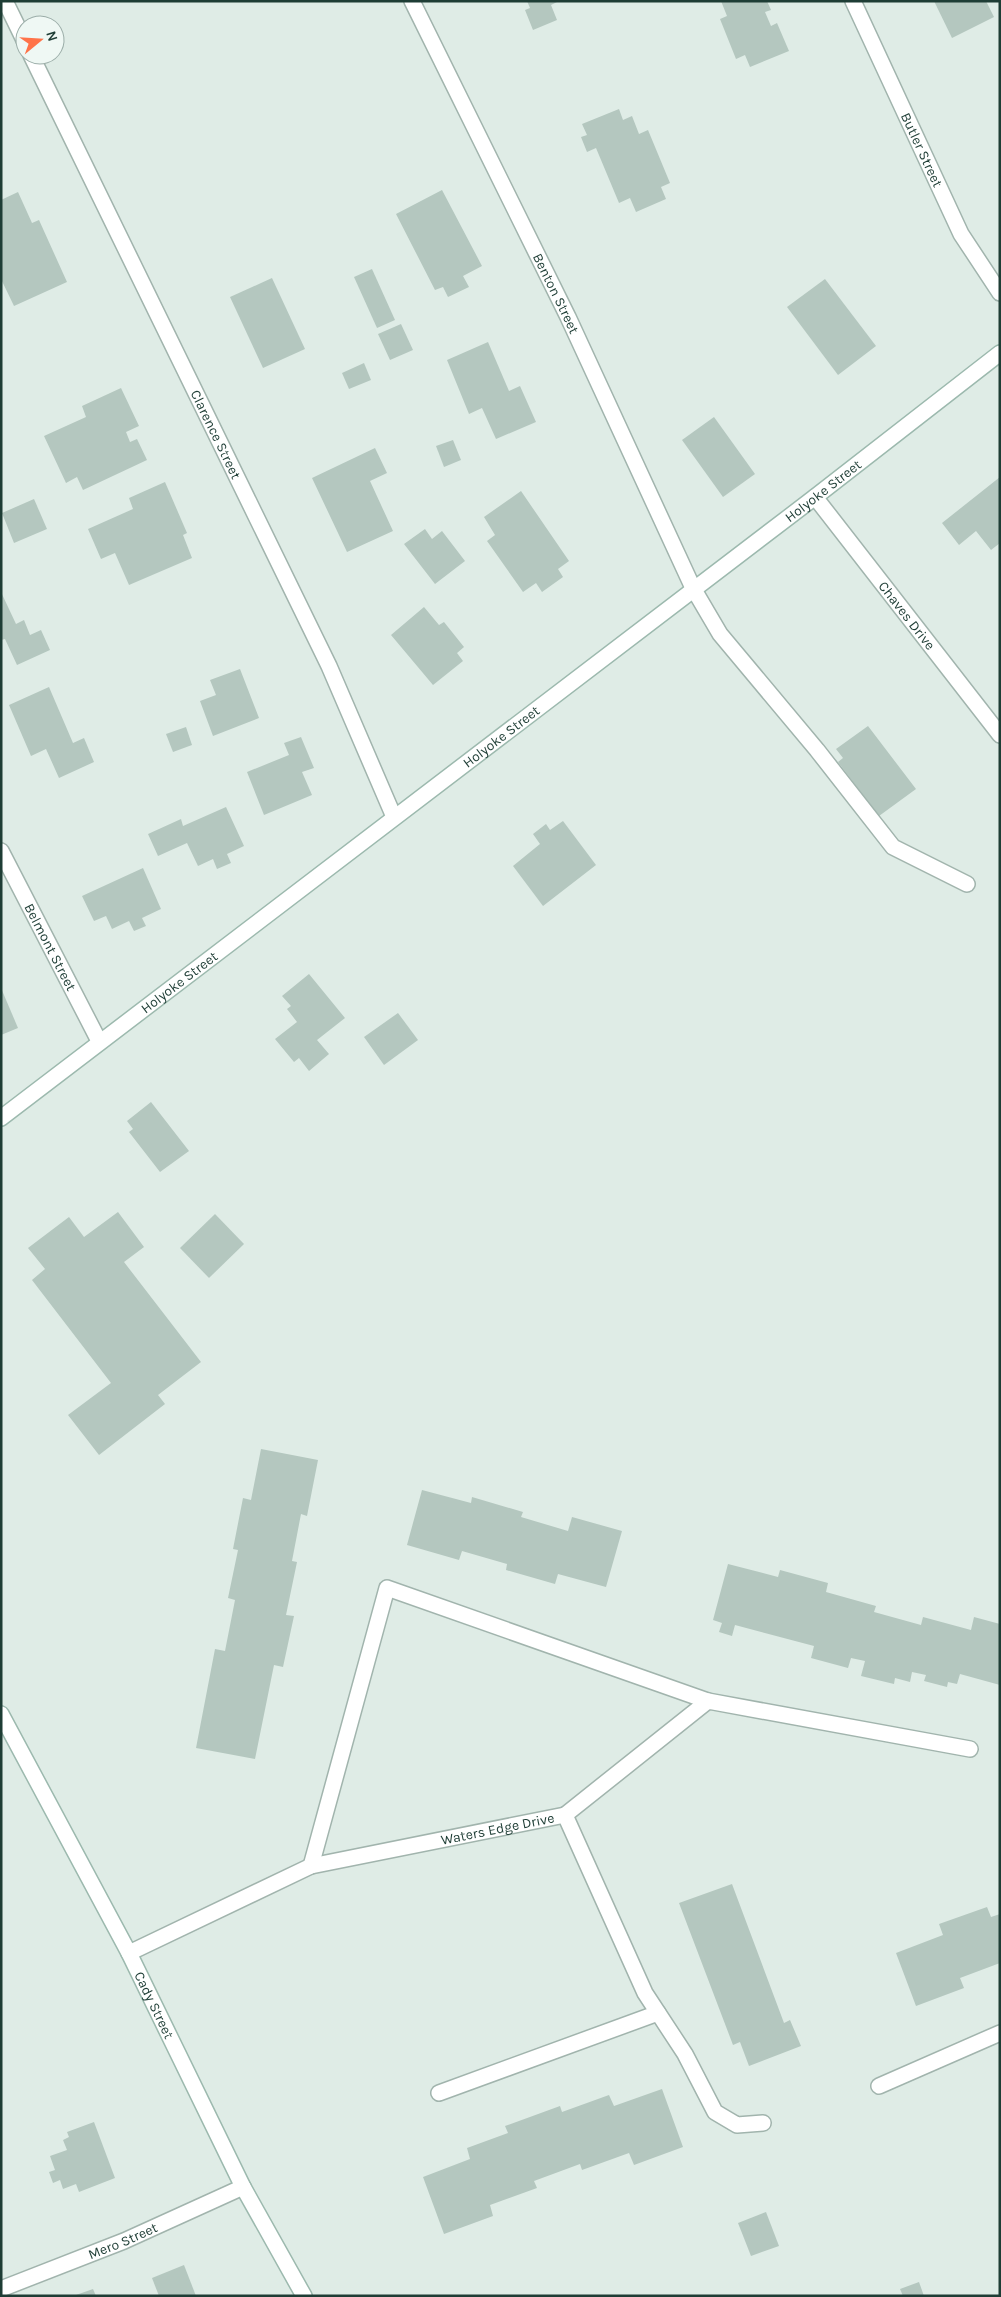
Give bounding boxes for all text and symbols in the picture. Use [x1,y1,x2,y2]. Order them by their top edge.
north arrow [15,15,65,65]
text: N [42,29,62,44]
street label: Butler Street [897,110,946,190]
street label: Benton Street [529,251,583,337]
street label: Clarence Street [187,387,244,482]
street label: Holyoke Street [782,456,865,526]
street label: Chaves Drive [875,578,939,654]
street label: Holyoke Street [460,702,543,772]
street label: Belmont Street [20,901,80,994]
street label: Holyoke Street [138,948,221,1017]
street label: Waters Edge Drive [439,1809,556,1849]
street label: Cady Street [130,1969,178,2042]
street label: Mero Street [86,2219,160,2263]

